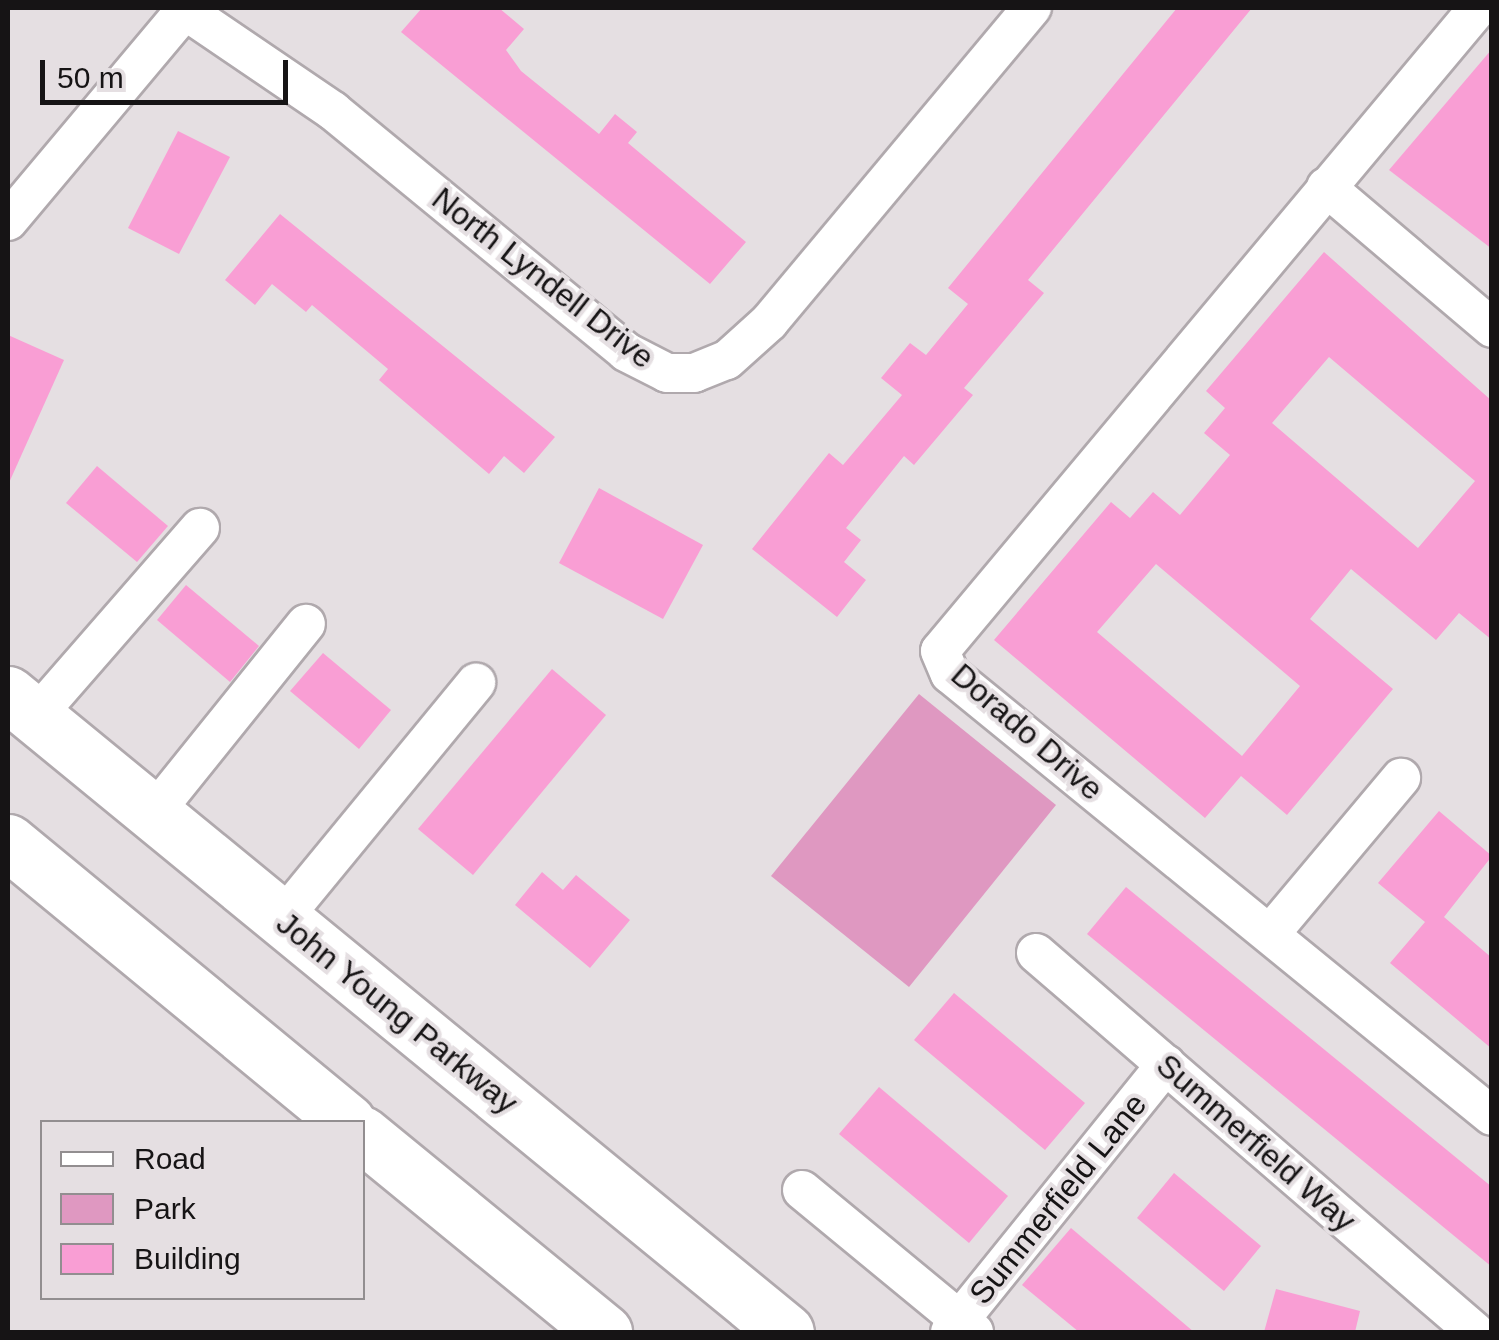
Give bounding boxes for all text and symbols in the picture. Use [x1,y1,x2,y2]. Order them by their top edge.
scale bar [45,40,292,102]
text: 50 m [57,61,124,94]
street label: North Lyndell Drive [424,179,662,377]
street label: Dorado Drive [943,656,1111,808]
street label: John Young Parkway [269,904,525,1122]
street label: Summerfield Way [1149,1046,1363,1240]
street label: Summerfield Lane [961,1086,1155,1312]
legend [40,1120,365,1300]
text: Road [134,1142,206,1175]
text: Park [134,1192,196,1225]
text: Building [134,1242,241,1275]

